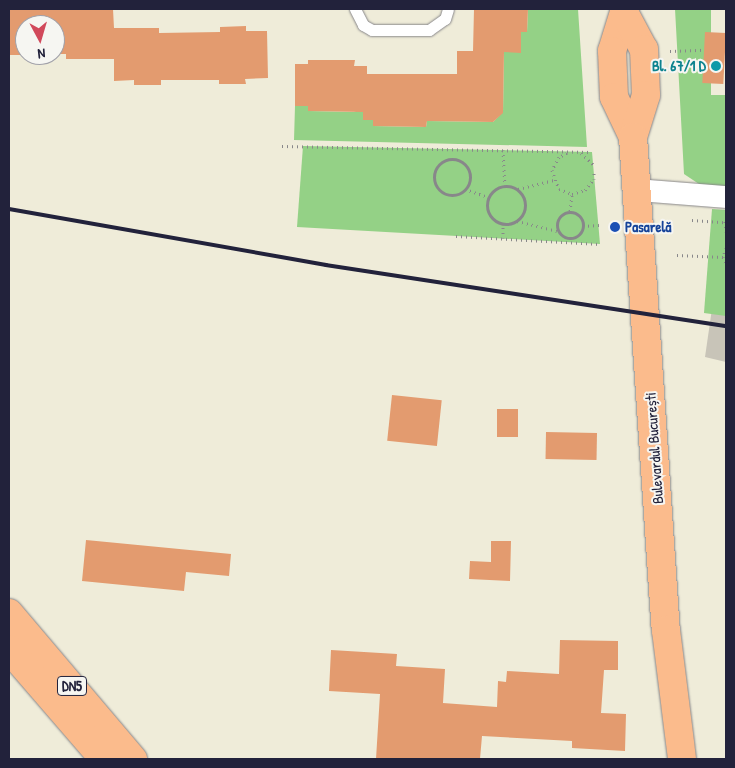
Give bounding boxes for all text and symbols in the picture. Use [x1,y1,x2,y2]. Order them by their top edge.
north arrow [15,15,65,65]
text: N [37,45,46,64]
place label: Bl. 67/1 D [652,57,706,75]
marker: Bl. 67/1 D [710,60,722,72]
place label: Pasarelă [625,218,671,236]
marker: Pasarelă [609,221,621,233]
street label: Bulevardul București [641,392,667,504]
road number: DN5 [56,674,88,698]

